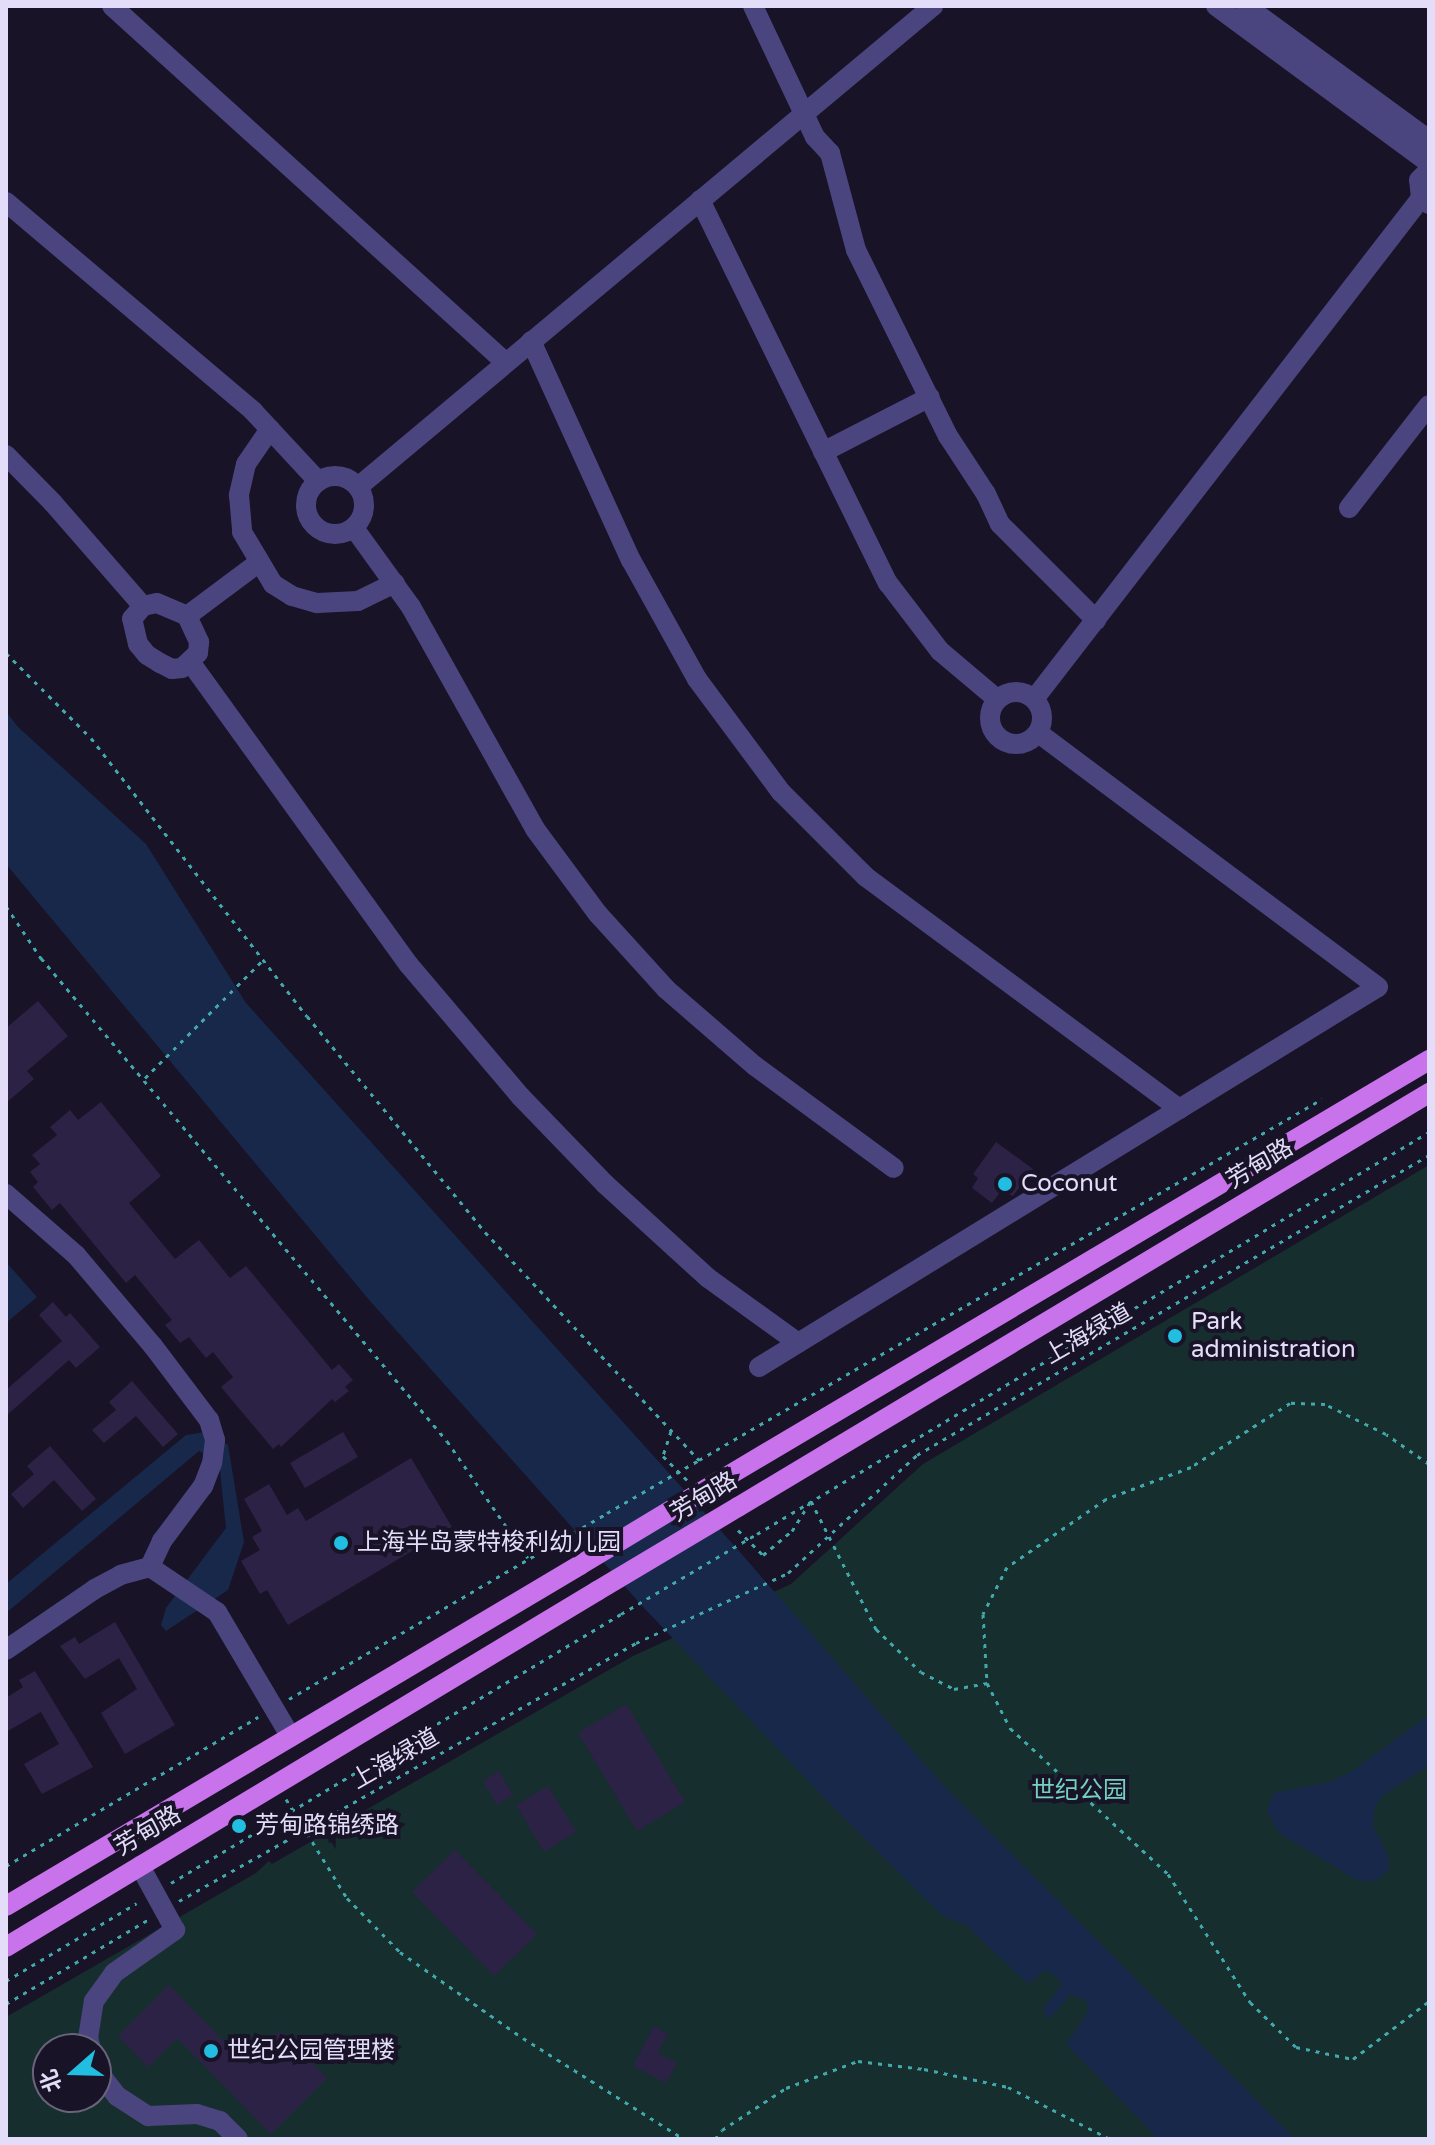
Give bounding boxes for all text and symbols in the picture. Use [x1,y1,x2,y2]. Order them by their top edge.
street label: 芳甸路 [1222,1133,1298,1195]
place label: Coconut [1021,1170,1117,1198]
marker: Coconut [996,1175,1014,1193]
street label: 上海绿道 [1039,1298,1137,1370]
place label: Park administration [1191,1308,1356,1364]
marker: Park administration [1166,1327,1184,1345]
street label: 芳甸路 [666,1466,742,1528]
place label: 上海半岛蒙特梭利幼儿园 [357,1529,621,1557]
marker: 上海半岛蒙特梭利幼儿园 [332,1534,350,1552]
street label: 上海绿道 [346,1723,444,1795]
park label: 世纪公园 [1031,1777,1127,1805]
street label: 芳甸路 [110,1800,186,1862]
place label: 芳甸路锦绣路 [255,1812,399,1840]
marker: 芳甸路锦绣路 [230,1817,248,1835]
north arrow [32,2033,112,2113]
place label: 世纪公园管理楼 [227,2037,395,2065]
marker: 世纪公园管理楼 [202,2042,220,2060]
text: 北 [35,2066,67,2095]

